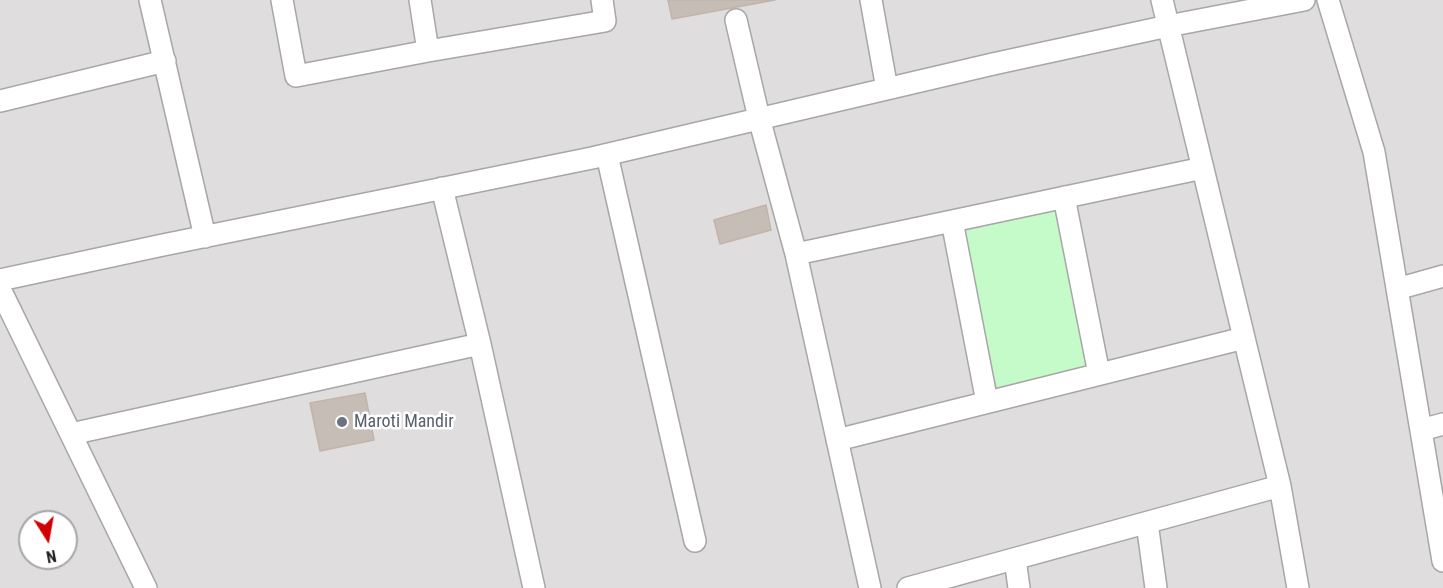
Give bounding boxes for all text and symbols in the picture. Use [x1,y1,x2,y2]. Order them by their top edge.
place label: Maroti Mandir [354,411,454,433]
marker: Maroti Mandir [335,415,349,429]
north arrow [18,510,78,570]
text: N [45,546,58,566]

